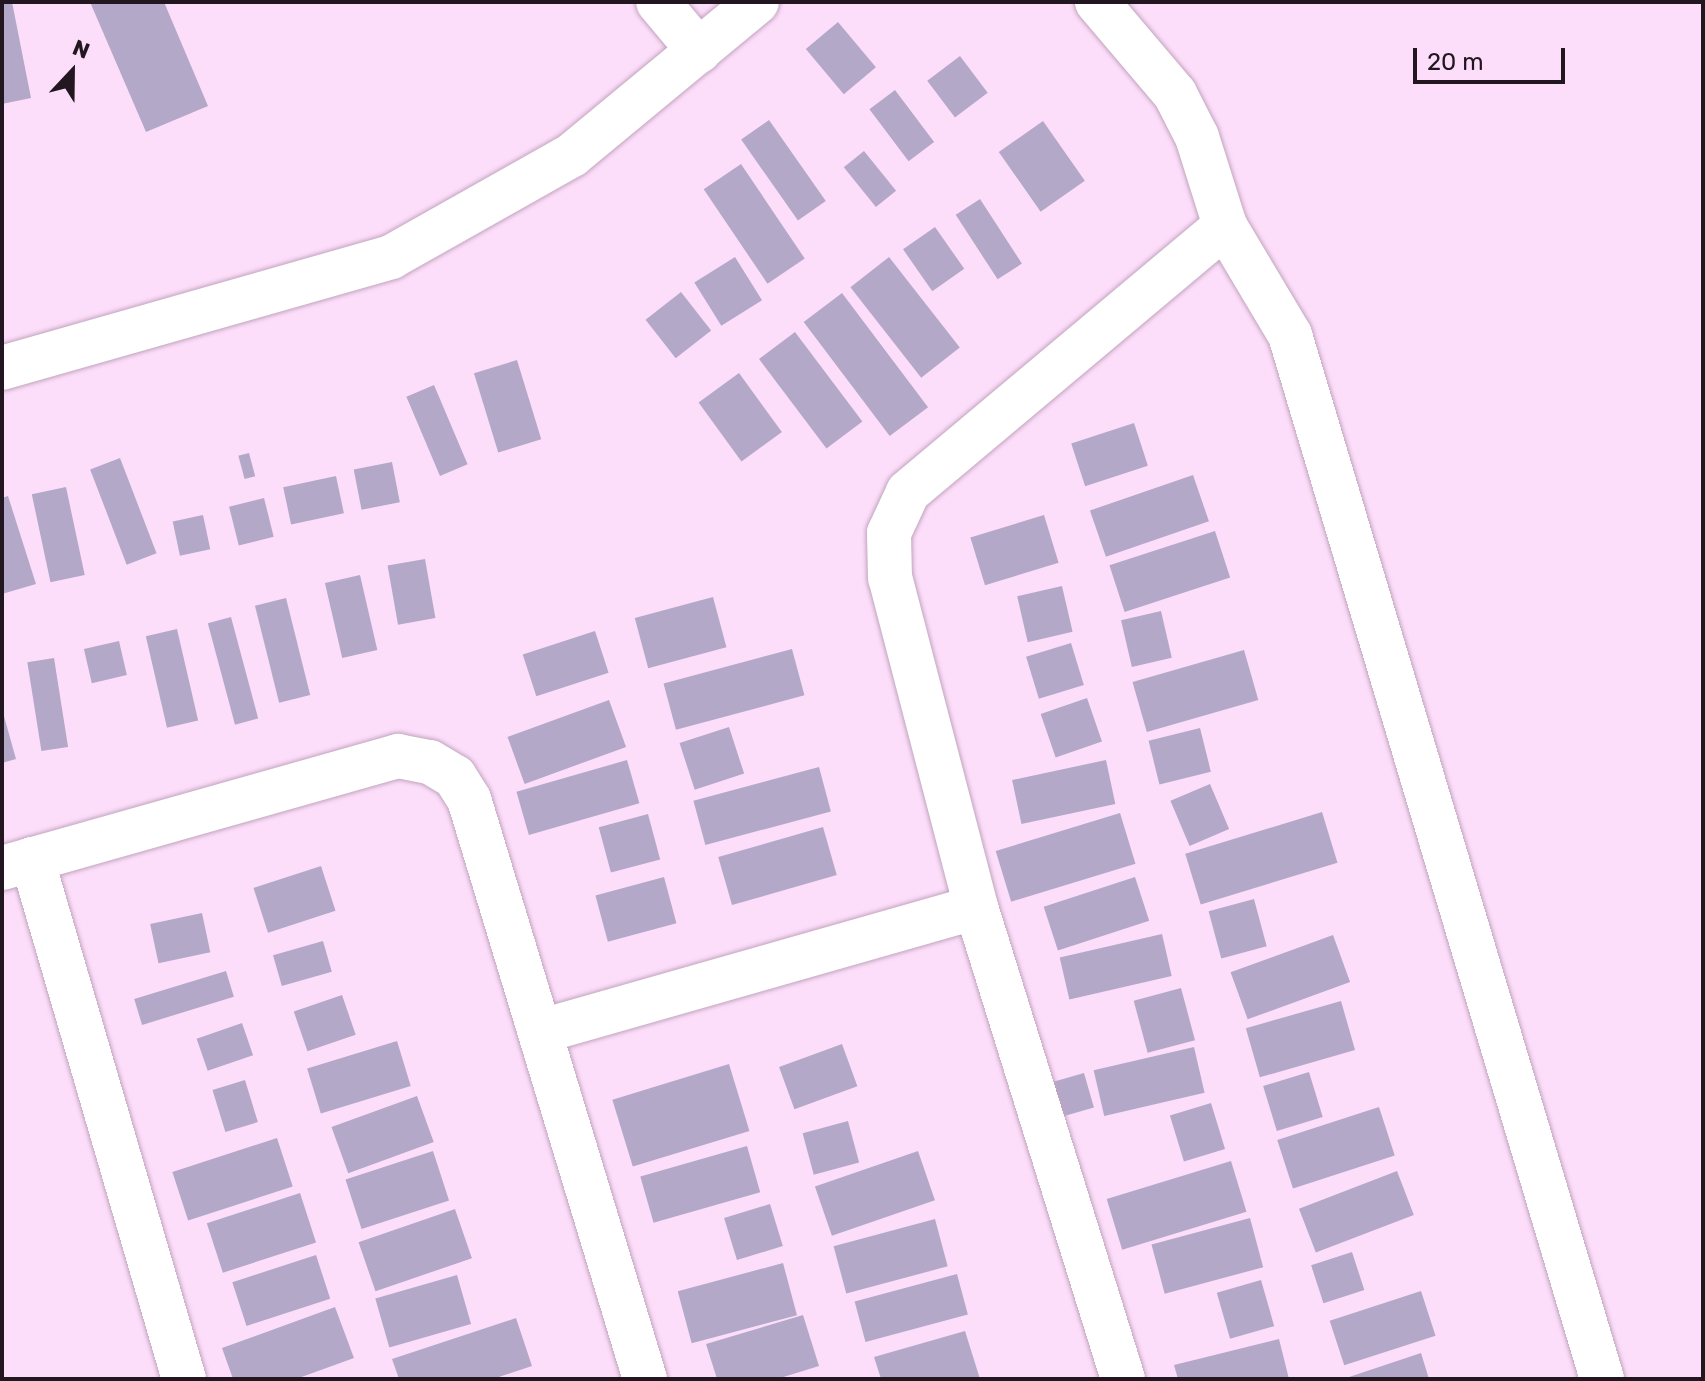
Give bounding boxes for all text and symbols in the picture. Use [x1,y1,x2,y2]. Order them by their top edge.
north arrow [32,32,112,112]
scale bar [1417,32,1569,82]
text: N [69,34,94,65]
text: 20 m [1427,48,1484,76]

